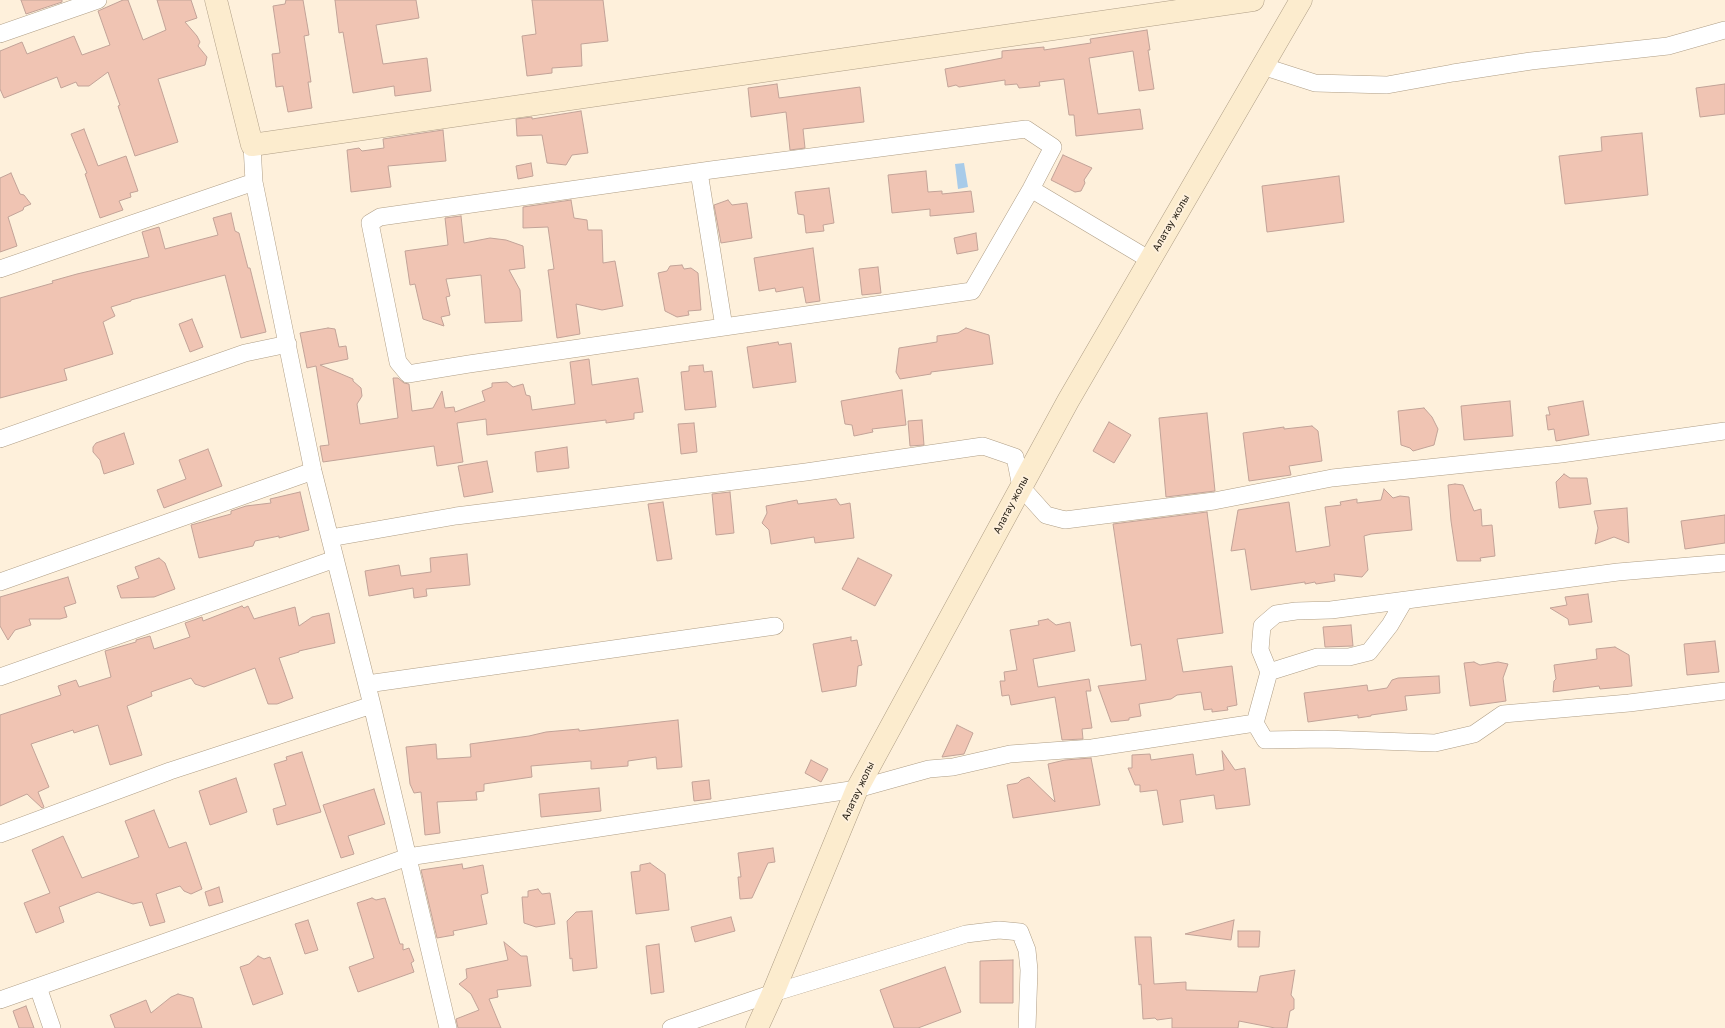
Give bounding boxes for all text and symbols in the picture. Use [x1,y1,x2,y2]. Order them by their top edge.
street label: Алатау жолы [1150,193,1192,253]
street label: Алатау жолы [991,474,1031,536]
street label: Алатау жолы [839,760,877,822]

